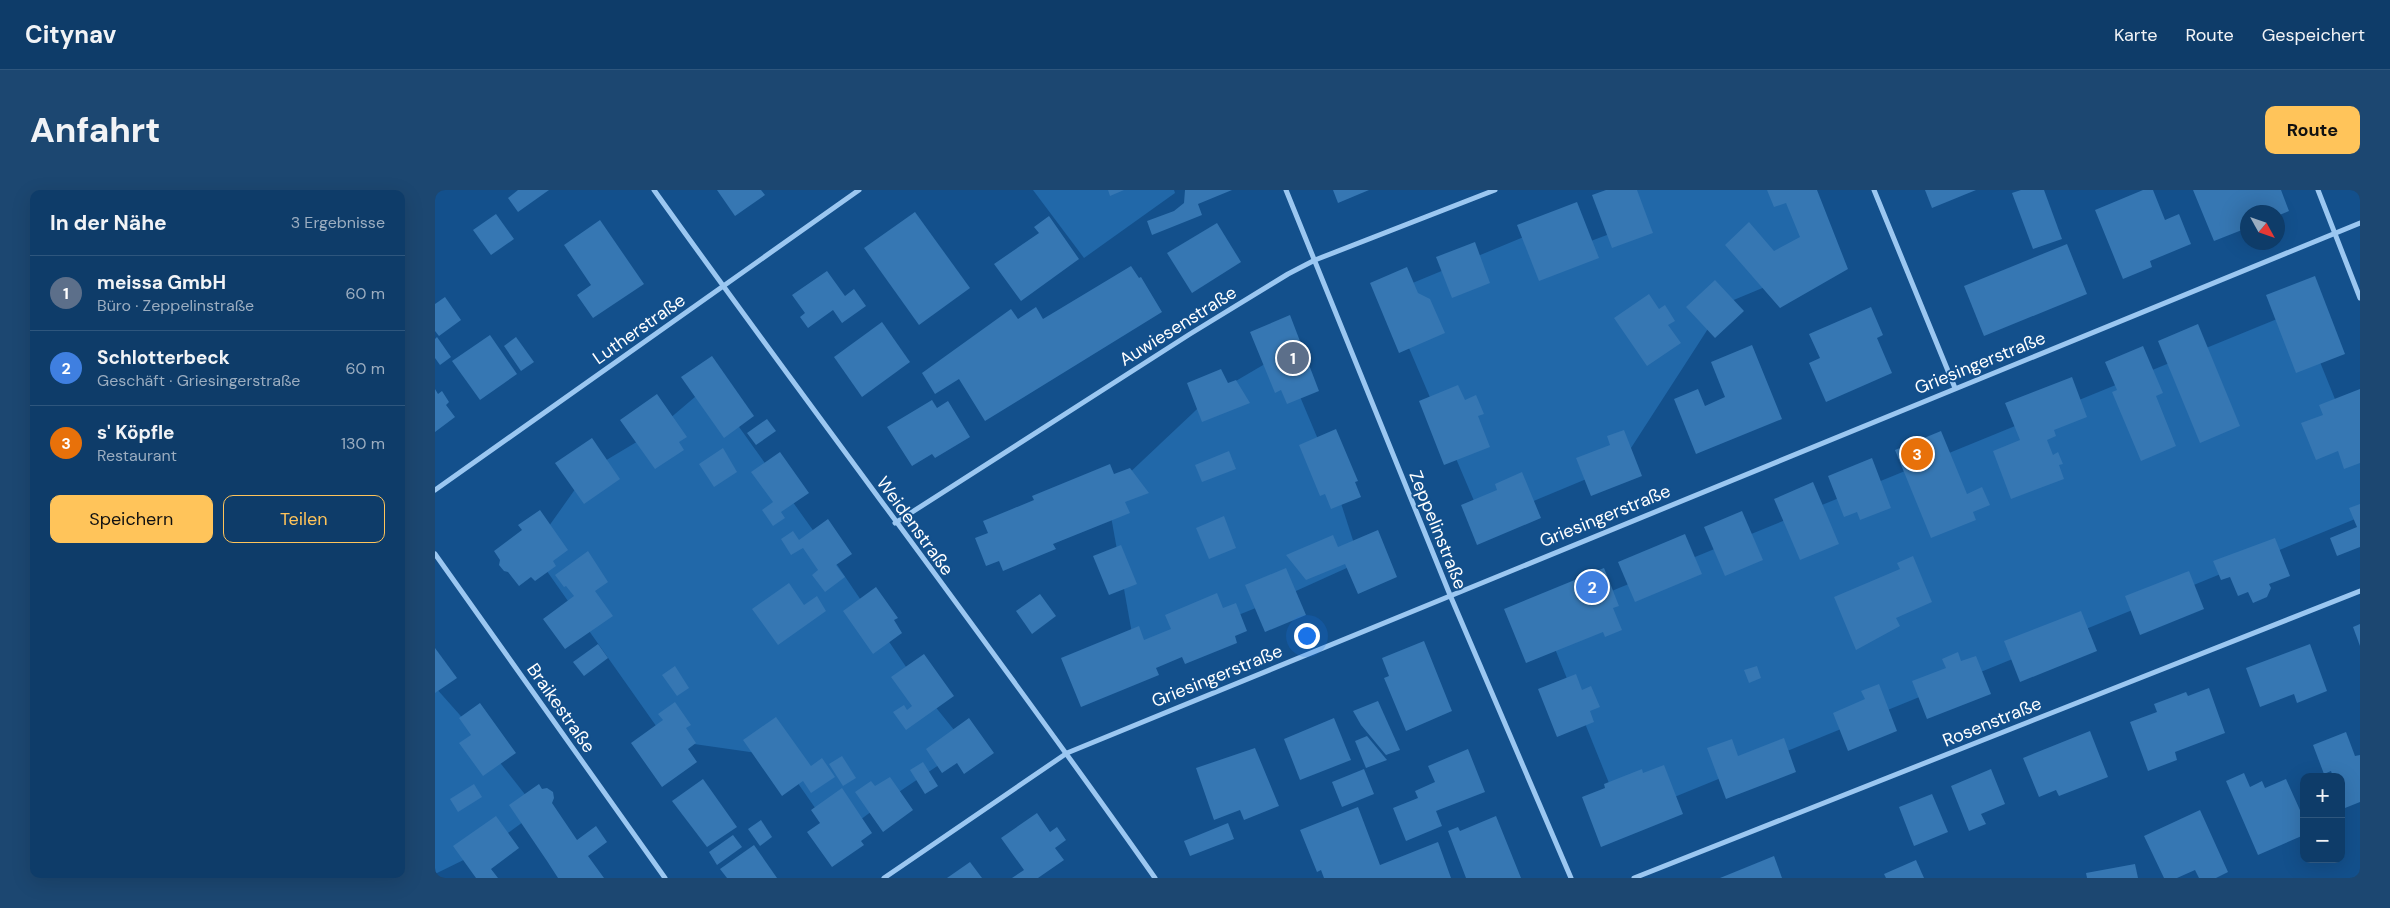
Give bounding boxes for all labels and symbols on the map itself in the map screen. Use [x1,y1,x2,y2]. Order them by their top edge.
north arrow [2240,205,2285,250]
street label: Auwiesenstraße [1115,280,1241,372]
street label: Lutherstraße [588,288,690,370]
street label: Griesingerstraße [1911,326,2049,400]
pin: 1 [1277,339,1309,377]
pin: 3 [1901,435,1933,473]
street label: Zeppelinstraße [1403,467,1473,593]
street label: Weidenstraße [871,472,959,580]
street label: Griesingerstraße [1536,479,1674,553]
pin: 2 [1576,568,1608,606]
your location [1294,623,1320,649]
street label: Griesingerstraße [1148,639,1286,713]
street label: Braikestraße [521,658,601,758]
street label: Rosenstraße [1939,691,2045,753]

